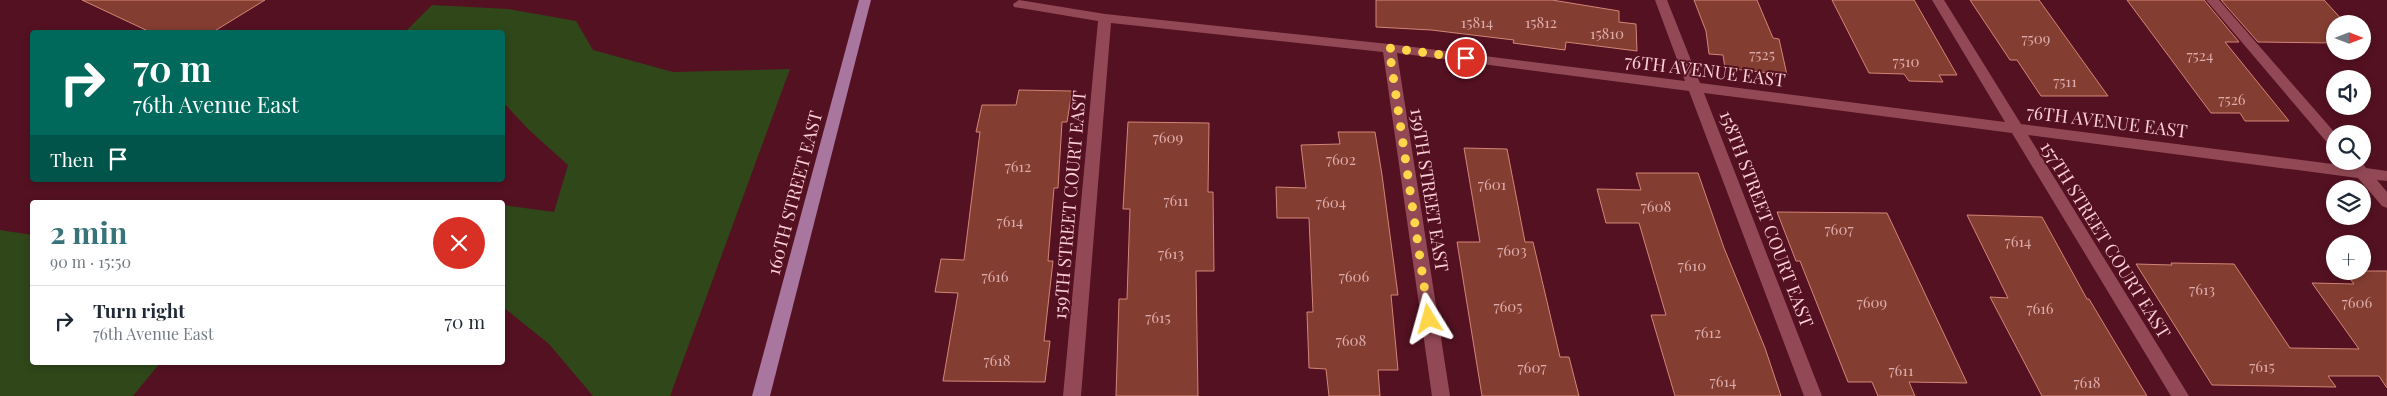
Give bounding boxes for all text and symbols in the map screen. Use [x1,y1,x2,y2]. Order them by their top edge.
house number: 15814 [1461,12,1493,32]
house number: 15812 [1525,12,1557,32]
north arrow [2326,15,2371,60]
map controls [2326,15,2371,280]
house number: 15810 [1590,23,1624,43]
house number: 7509 [2022,28,2050,48]
pin [1445,37,1487,79]
text: 70 m [133,44,211,91]
icon: arrive [1452,44,1480,72]
house number: 7525 [1749,44,1775,64]
house number: 7524 [2187,45,2213,65]
street label: 76TH AVENUE EAST [1623,48,1787,92]
icon: right [50,50,115,115]
house number: 7510 [1893,51,1919,71]
button: sound [2326,70,2371,115]
house number: 7511 [2053,71,2077,91]
text: 76th Avenue East [133,89,299,119]
street label: 159TH STREET COURT EAST [1047,89,1091,320]
house number: 7526 [2218,89,2246,109]
street label: 76TH AVENUE EAST [2025,99,2189,143]
street label: 159TH STREET EAST [1405,106,1455,273]
street label: 158TH STREET COURT EAST [1714,107,1819,330]
street label: 160TH STREET EAST [761,108,827,277]
button: search [2326,125,2371,170]
house number: 7609 [1153,127,1183,147]
street label: 157TH STREET COURT EAST [2035,136,2176,343]
icon: arrive [104,145,132,173]
text: Then [50,146,94,172]
house number: 7602 [1326,149,1356,169]
house number: 7612 [1005,156,1031,176]
house number: 7601 [1478,174,1507,194]
button: layers [2326,180,2371,225]
house number: 7611 [1164,190,1189,210]
house number: 7604 [1316,192,1346,212]
house number: 7608 [1641,196,1672,216]
house number: 7614 [997,211,1023,231]
text: 2 min [50,212,127,252]
button: close [433,217,485,269]
house number: 7607 [1825,219,1853,239]
house number: 7614 [2005,231,2031,251]
button: + [2326,235,2371,280]
house number: 7603 [1497,240,1527,260]
house number: 7613 [1158,243,1184,263]
text: 90 m · 15:50 [50,251,131,272]
house number: 7610 [1678,255,1706,275]
house number: 7616 [981,266,1009,286]
house number: 7606 [1339,266,1370,286]
house number: 7613 [2189,279,2215,299]
position arrow [1402,292,1454,344]
house number: 7609 [1857,292,1887,312]
house number: 7606 [2342,292,2373,312]
house number: 7605 [1493,296,1523,316]
text: Turn right [93,297,185,323]
house number: 7616 [2026,298,2054,318]
icon: right [50,307,78,335]
house number: 7615 [1145,307,1171,327]
text: 70 m [444,308,485,334]
house number: 7612 [1695,322,1721,342]
text: 76th Avenue East [93,323,214,344]
house number: 7608 [1336,330,1367,350]
house number: 7618 [983,350,1011,370]
house number: 7615 [2249,356,2275,376]
house number: 7607 [1518,357,1546,377]
house number: 7611 [1889,360,1914,380]
house number: 7614 [1710,371,1736,391]
house number: 7618 [2073,372,2101,392]

